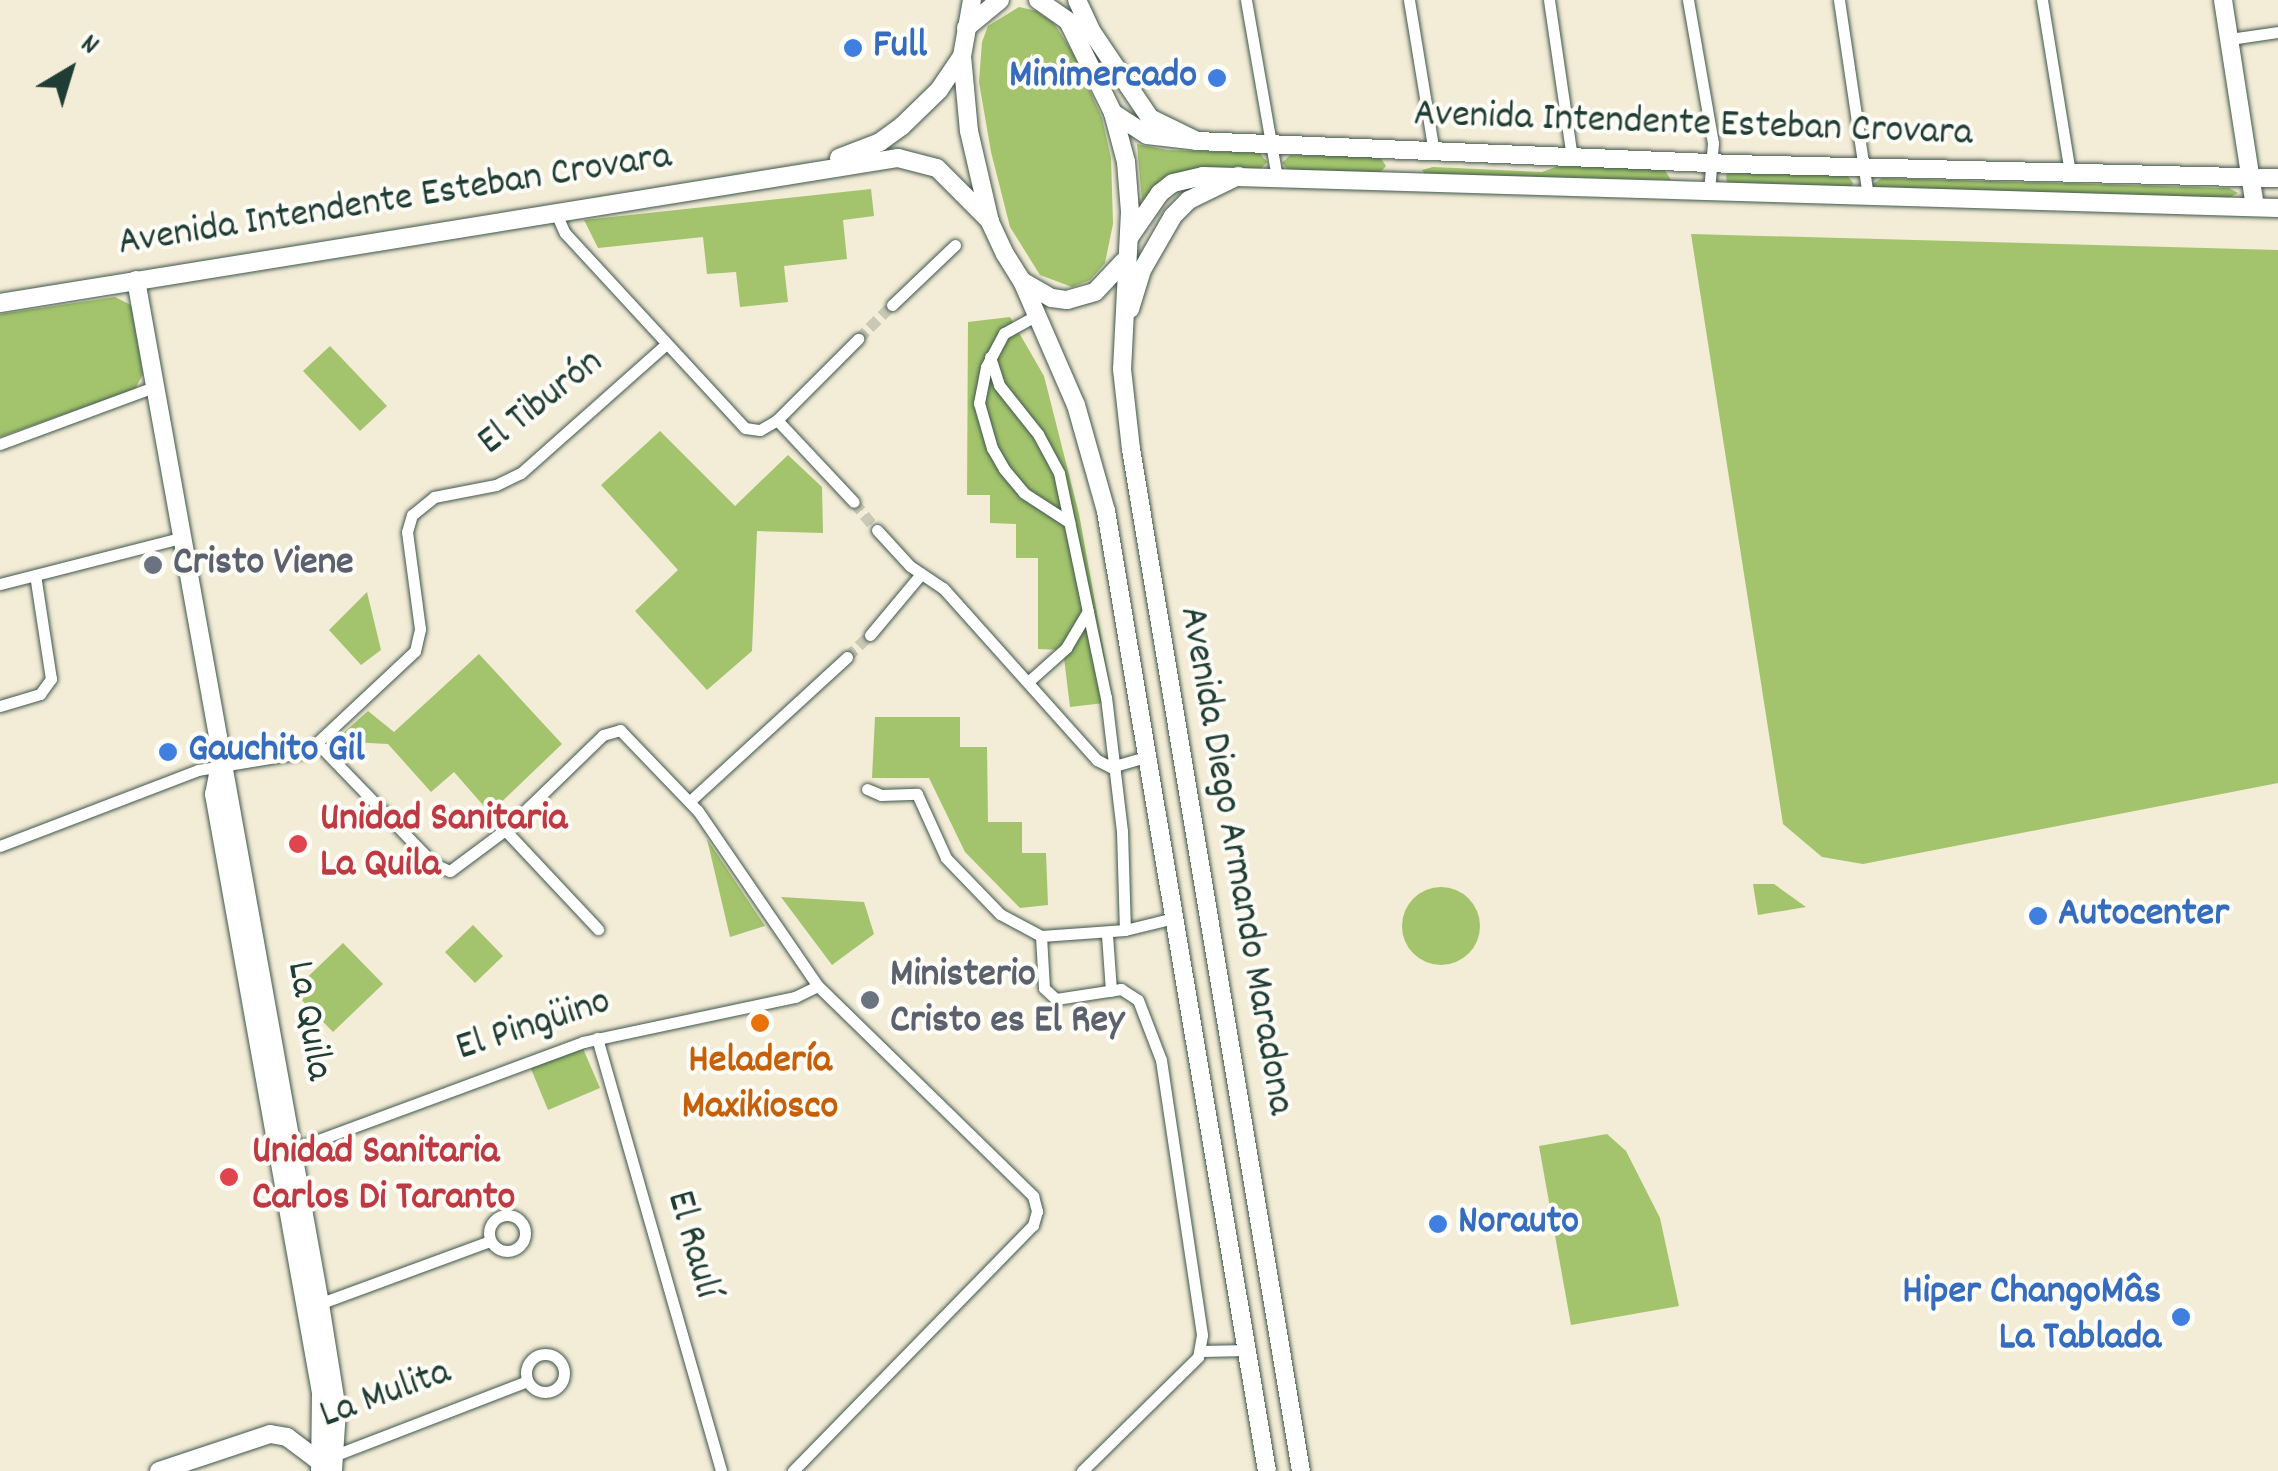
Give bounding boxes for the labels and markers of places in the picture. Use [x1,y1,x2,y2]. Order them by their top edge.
place label: Full [873,24,927,72]
marker: Full [842,37,864,59]
place label: Minimercado [1009,54,1197,102]
marker: Minimercado [1206,67,1228,89]
place label: Cristo Viene [173,541,354,589]
marker: Cristo Viene [142,554,164,576]
place label: Gauchito Gil [188,728,365,776]
marker: Gauchito Gil [157,741,179,763]
place label: Unidad Sanitaria La Quila [320,797,567,891]
marker: Unidad Sanitaria La Quila [285,831,311,857]
place label: Autocenter [2058,892,2229,940]
marker: Autocenter [2027,905,2049,927]
place label: Ministerio Cristo es El Rey [890,953,1124,1047]
marker: Ministerio Cristo es El Rey [859,989,881,1011]
marker: Heladería Maxikiosco [749,1012,771,1034]
place label: Heladería Maxikiosco [682,1039,838,1133]
place label: Unidad Sanitaria Carlos Di Taranto [252,1130,515,1224]
marker: Unidad Sanitaria Carlos Di Taranto [216,1164,242,1190]
place label: Norauto [1458,1200,1579,1248]
marker: Norauto [1427,1213,1449,1235]
place label: Hiper ChangoMâs La Tablada [1902,1270,2161,1364]
marker: Hiper ChangoMâs La Tablada [2170,1306,2192,1328]

